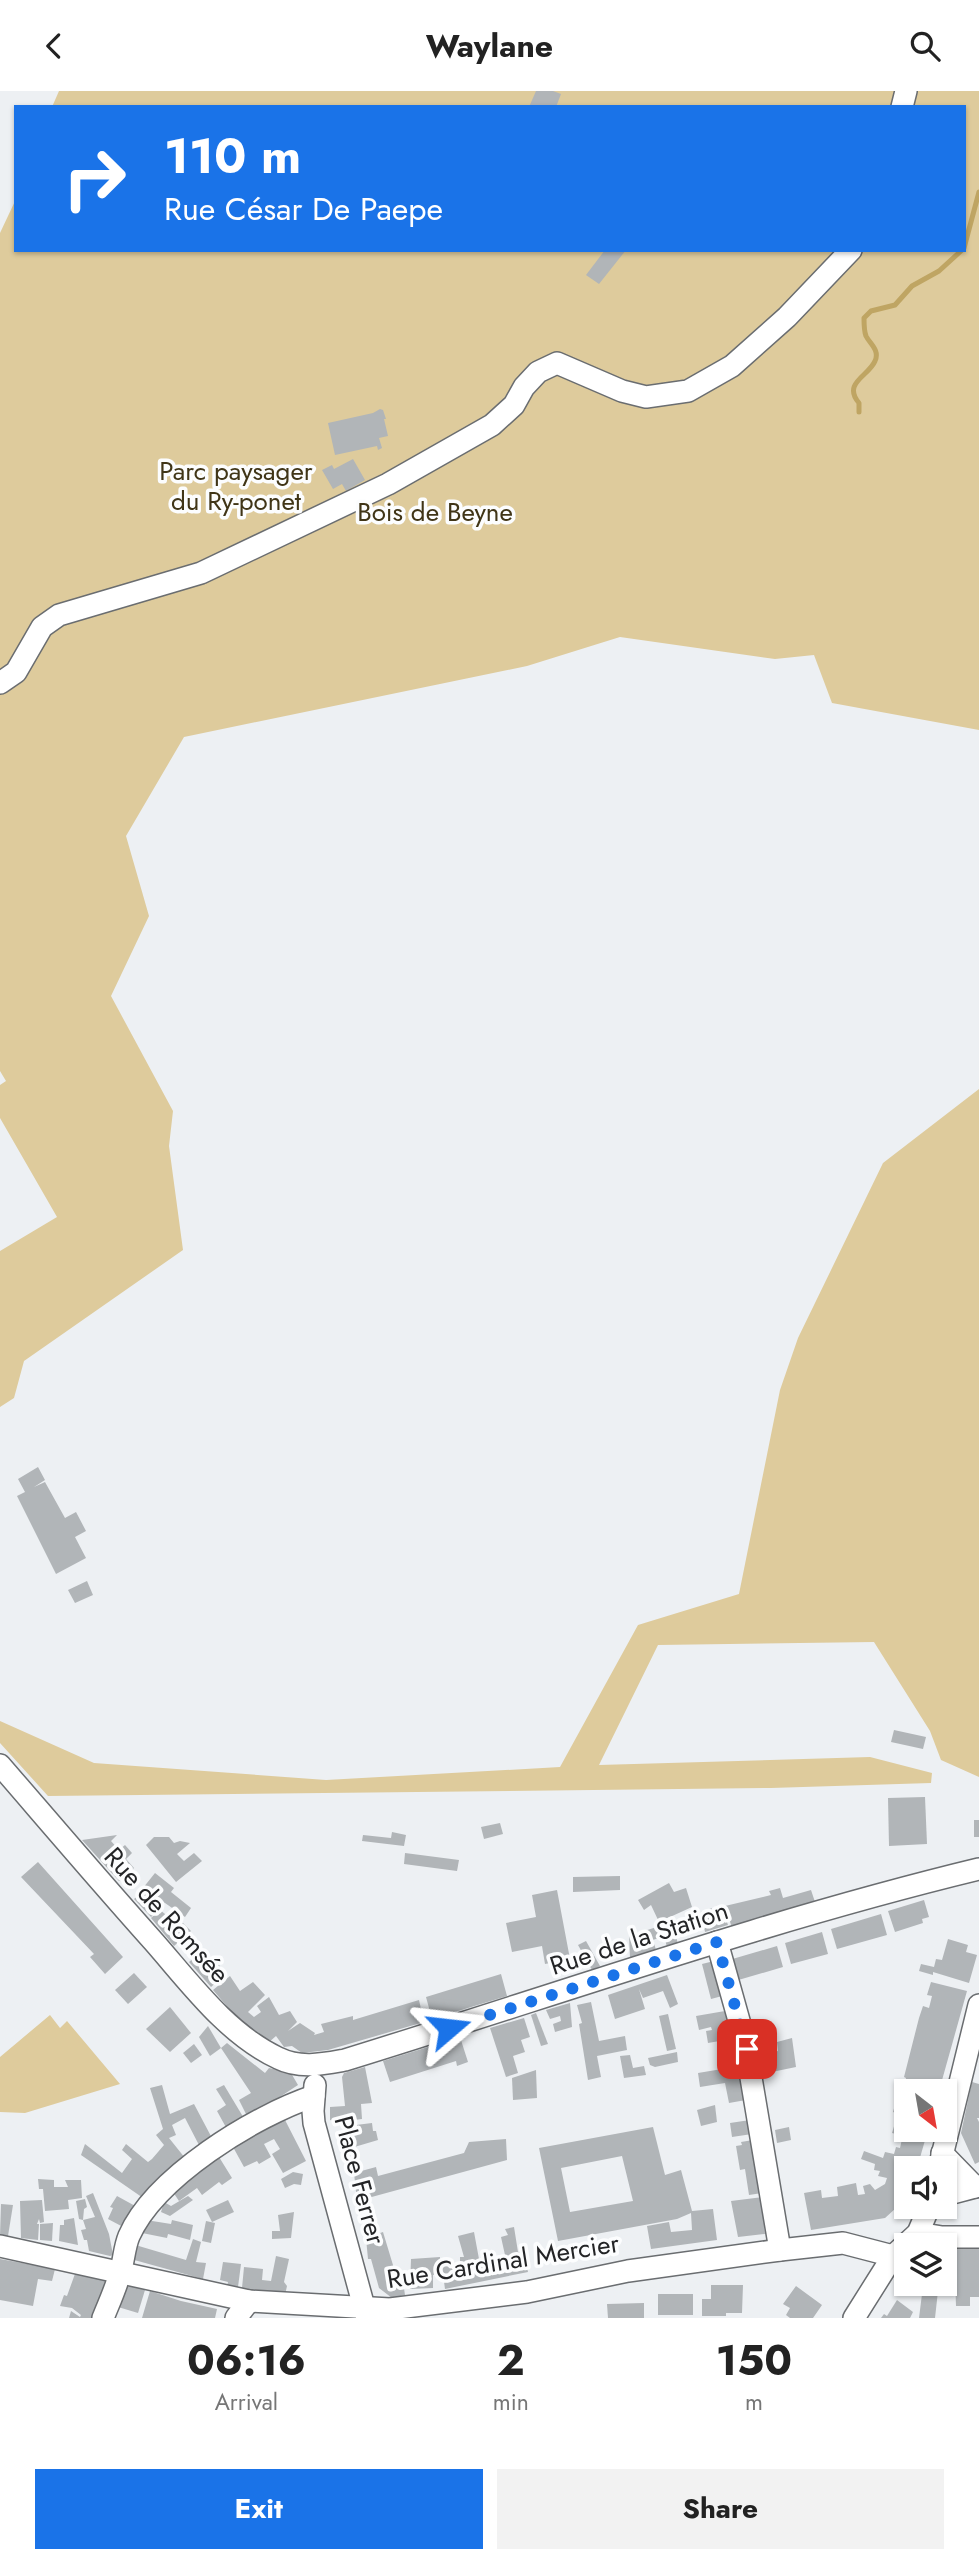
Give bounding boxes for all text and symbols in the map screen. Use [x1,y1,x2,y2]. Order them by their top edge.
text: Waylane [426,23,553,69]
icon: back [35,27,73,65]
icon: search [906,27,944,65]
text: 110 m [164,121,301,191]
icon: right [49,133,140,224]
text: Rue César De Paepe [164,186,443,232]
park label: Parc paysager du Ry-ponet [159,452,313,520]
park label: Bois de Beyne [357,493,513,531]
street label: Rue de Romsée [95,1838,239,1992]
street label: Rue de la Station [545,1891,733,1985]
position arrow [412,1991,486,2065]
pin [717,2019,777,2079]
icon: arrive [728,2030,766,2068]
north arrow [894,2079,957,2142]
map controls [894,2079,957,2296]
street label: Place Ferrer [325,2111,395,2249]
button: sound [894,2156,957,2219]
street label: Rue Cardinal Mercier [384,2224,622,2298]
button: layers [894,2233,957,2296]
text: 06:16 [187,2330,306,2391]
text: 2 [497,2330,525,2391]
text: 150 [716,2330,792,2391]
text: Arrival [215,2385,278,2419]
text: min [493,2385,529,2419]
text: m [745,2385,763,2419]
button: Exit [35,2469,483,2549]
button: Share [497,2469,944,2549]

